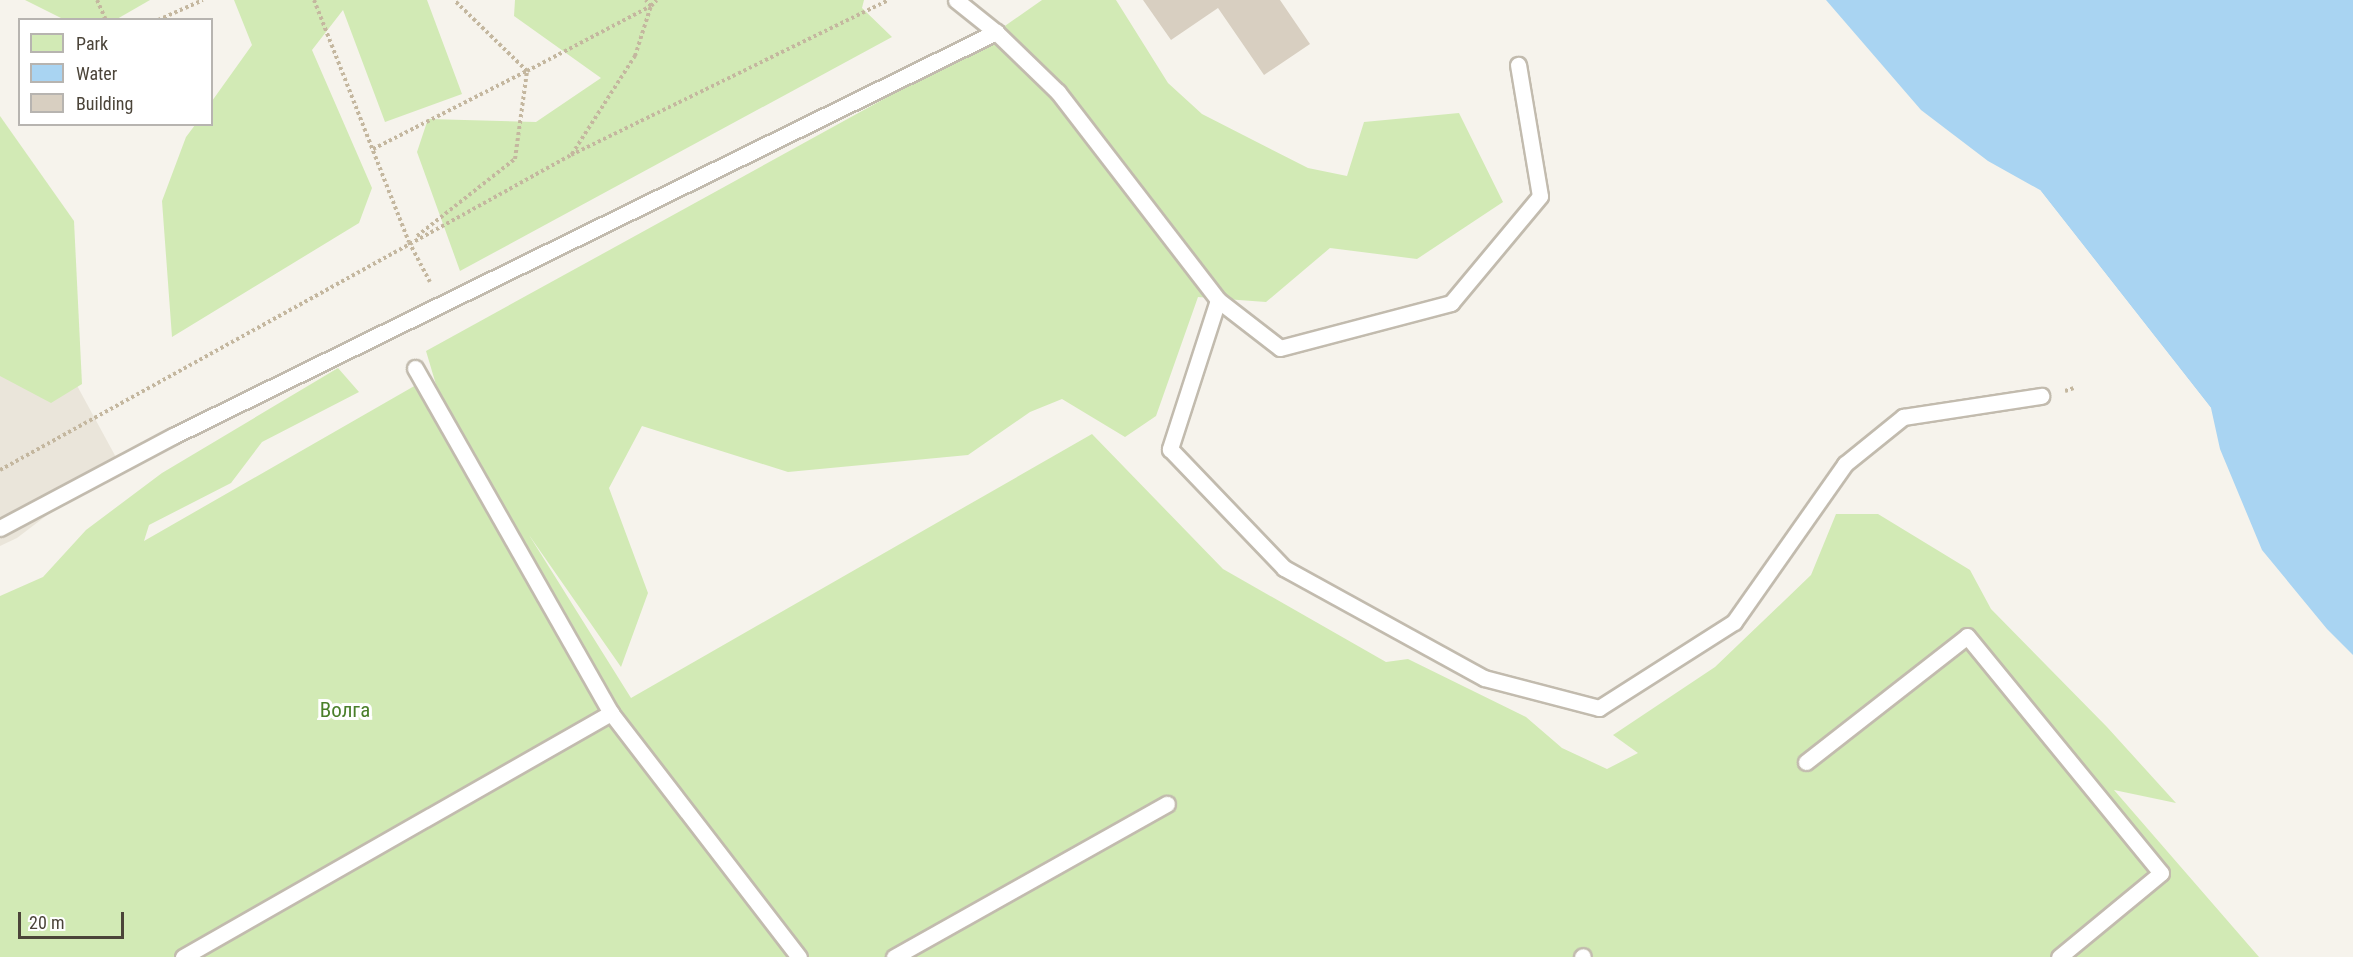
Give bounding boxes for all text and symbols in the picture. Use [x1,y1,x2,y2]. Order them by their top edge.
legend [18,18,213,126]
text: Park [76,33,108,54]
text: Water [76,63,117,84]
text: Building [76,93,133,114]
park label: Волга [320,697,370,723]
scale bar [21,900,128,938]
text: 20 m [29,912,64,933]

